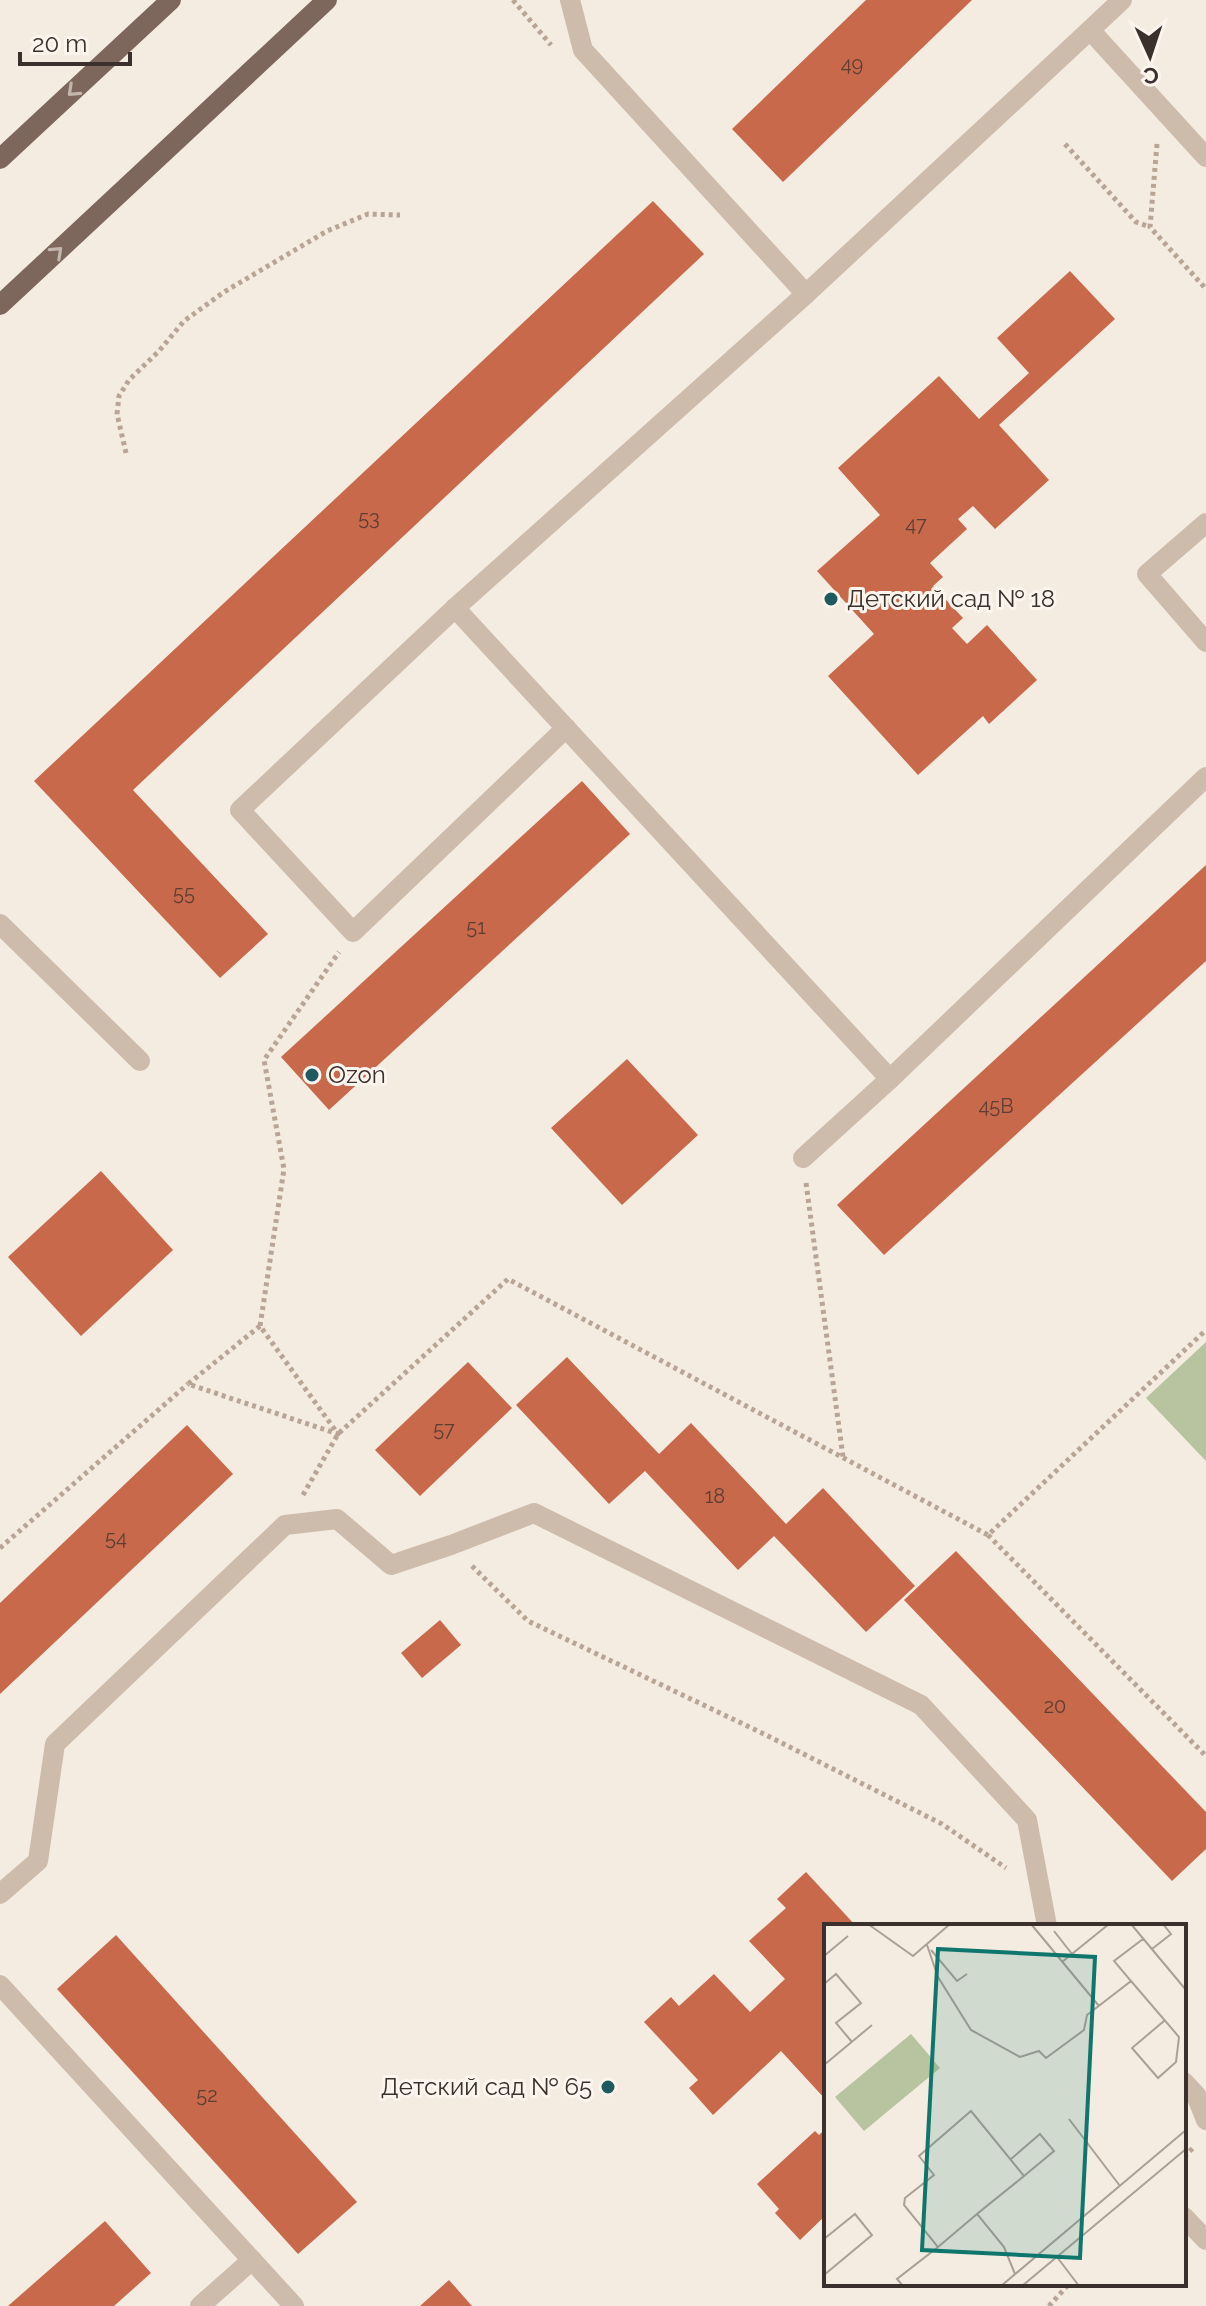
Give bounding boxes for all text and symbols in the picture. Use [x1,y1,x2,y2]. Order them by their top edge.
scale bar [20,16,130,66]
north arrow [1110,16,1190,96]
text: 20 m [32,29,87,58]
house number: 49 [841,52,863,76]
text: С [1143,63,1159,89]
one-way arrow [68,82,82,97]
one-way arrow [48,247,62,262]
house number: 53 [358,506,380,530]
house number: 47 [905,512,927,536]
place label: Детский сад № 18 [847,584,1055,613]
marker: Детский сад № 18 [822,590,840,608]
house number: 55 [173,881,195,905]
house number: 51 [466,915,486,939]
place label: Ozon [328,1060,386,1089]
marker: Ozon [303,1066,321,1084]
house number: 45В [978,1094,1014,1118]
house number: 57 [433,1417,455,1441]
house number: 18 [705,1484,725,1508]
house number: 54 [105,1526,127,1550]
house number: 20 [1044,1694,1066,1718]
inset map [824,1924,1186,2286]
place label: Детский сад № 65 [381,2072,592,2101]
marker: Детский сад № 65 [599,2078,617,2096]
house number: 52 [196,2083,218,2107]

